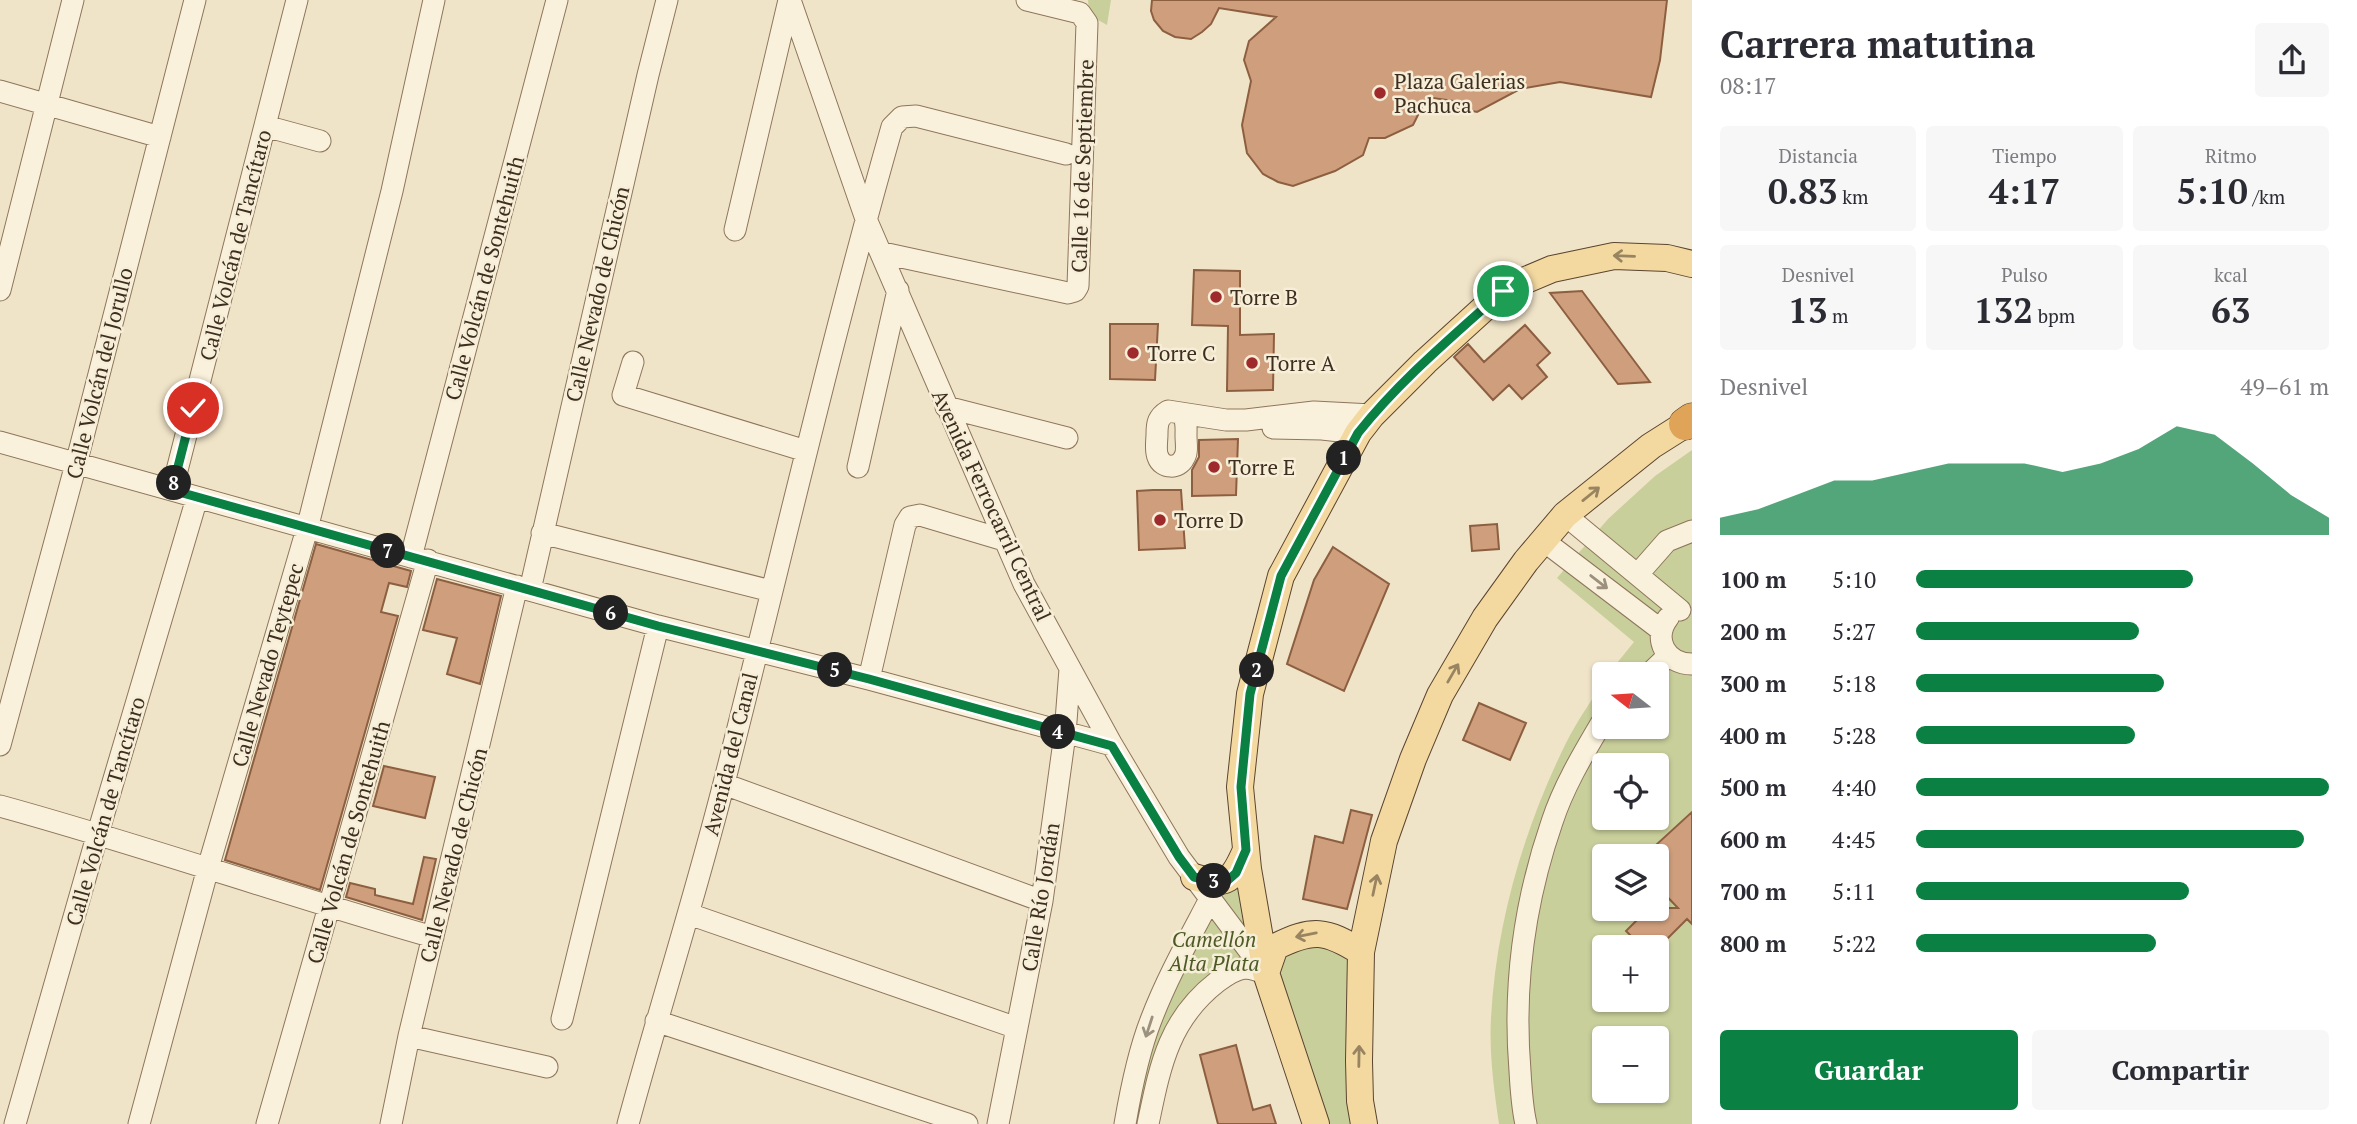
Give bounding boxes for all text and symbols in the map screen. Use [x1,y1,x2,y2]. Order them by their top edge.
text: Carrera matutina [1720,19,2035,69]
button: share [2255,23,2329,97]
street label: Calle 16 de Septiembre [1064,59,1100,273]
place label: Plaza Galerias Pachuca [1394,67,1525,119]
text: 08:17 [1720,70,1777,101]
marker: Plaza Galerias Pachuca [1372,85,1388,101]
street label: Calle Volcán de Tancítaro [193,127,277,363]
text: Distancia [1778,143,1858,168]
text: Tiempo [1992,143,2057,168]
text: Ritmo [2205,143,2257,168]
street label: Calle Volcán de Sontehuith [438,153,530,403]
text: 0.83 [1768,168,1838,214]
text: 4:17 [1989,168,2060,214]
text: 5:10 [2176,168,2248,214]
street label: Calle Nevado de Chicón [559,183,636,405]
text: km [1838,184,1868,209]
text: /km [2248,184,2285,209]
one-way arrow [1613,250,1636,263]
pin [1473,261,1533,321]
text: Desnivel [1782,262,1855,287]
text: Pulso [2001,262,2048,287]
text: kcal [2214,262,2248,287]
street label: Calle Volcán del Jorullo [59,264,139,482]
icon: arrive [1484,272,1522,310]
place label: Torre B [1230,283,1298,311]
text: 13 [1788,287,1827,333]
text: 132 [1974,287,2033,333]
text: 63 [2211,287,2251,333]
marker: Torre B [1208,289,1224,305]
text: m [1827,303,1848,328]
text: bpm [2033,303,2075,328]
place label: Torre C [1147,339,1216,367]
marker: Torre C [1125,345,1141,361]
place label: Torre A [1266,349,1336,377]
marker: Torre A [1244,355,1260,371]
text: Desnivel [1720,371,1808,402]
text: 49–61 m [2240,371,2329,402]
pin [163,378,223,438]
street label: Avenida Ferrocarril Central [926,385,1058,625]
icon: check [174,389,212,427]
pin: 1 [1326,440,1362,476]
text: 1 [1338,445,1349,470]
place label: Torre E [1228,453,1295,481]
marker: Torre E [1206,459,1222,475]
pin: 8 [156,466,192,500]
text: 8 [168,470,179,495]
one-way arrow [1582,486,1600,502]
place label: Torre D [1174,506,1244,534]
marker: Torre D [1152,512,1168,528]
pin: 7 [370,534,406,568]
text: 7 [382,538,393,563]
street label: Calle Nevado Teytepec [225,560,309,770]
text: 100 m [1720,564,1786,595]
text: 5:10 [1832,564,1876,595]
one-way arrow [1589,574,1607,589]
pin: 6 [594,596,628,630]
text: 6 [605,600,616,625]
text: 200 m [1720,616,1786,647]
text: 5:27 [1832,616,1876,647]
pin: 5 [818,652,852,688]
pin: 2 [1240,652,1274,688]
text: 5 [829,657,840,682]
text: 2 [1251,657,1262,682]
north arrow [1592,662,1670,738]
map controls [1592,662,1669,1103]
one-way arrow [1446,663,1460,683]
text: 300 m [1720,668,1786,699]
text: 5:18 [1832,668,1876,699]
street label: Avenida del Canal [696,670,764,838]
street label: Calle Volcán de Tancítaro [59,693,151,929]
pin: 4 [1040,714,1076,750]
street label: Calle Volcán de Sontehuith [300,717,396,967]
text: 4 [1052,719,1063,744]
text: 400 m [1720,720,1786,751]
text: 5:28 [1832,720,1876,751]
street label: Calle Nevado de Chicón [413,744,493,965]
button: locate [1592,753,1669,830]
text: 500 m [1720,772,1786,803]
text: 4:40 [1832,772,1876,803]
street label: Calle Río Jordán [1014,820,1066,973]
text: 600 m [1720,824,1786,855]
text: 4:45 [1832,824,1876,855]
button: layers [1592,844,1669,921]
pin: 3 [1196,864,1232,898]
text: 3 [1208,868,1219,893]
one-way arrow [1369,874,1383,897]
text: 700 m [1720,876,1786,907]
text: 5:11 [1832,876,1876,907]
park label: Camellón Alta Plata [1166,925,1260,977]
text: 800 m [1720,928,1786,959]
text: 5:22 [1832,928,1876,959]
one-way arrow [1295,930,1317,943]
button: + [1592,935,1669,1012]
one-way arrow [1142,1016,1155,1038]
button: − [1592,1026,1669,1103]
button: Guardar [1720,1030,2018,1110]
button: Compartir [2032,1030,2329,1110]
one-way arrow [1352,1045,1366,1068]

